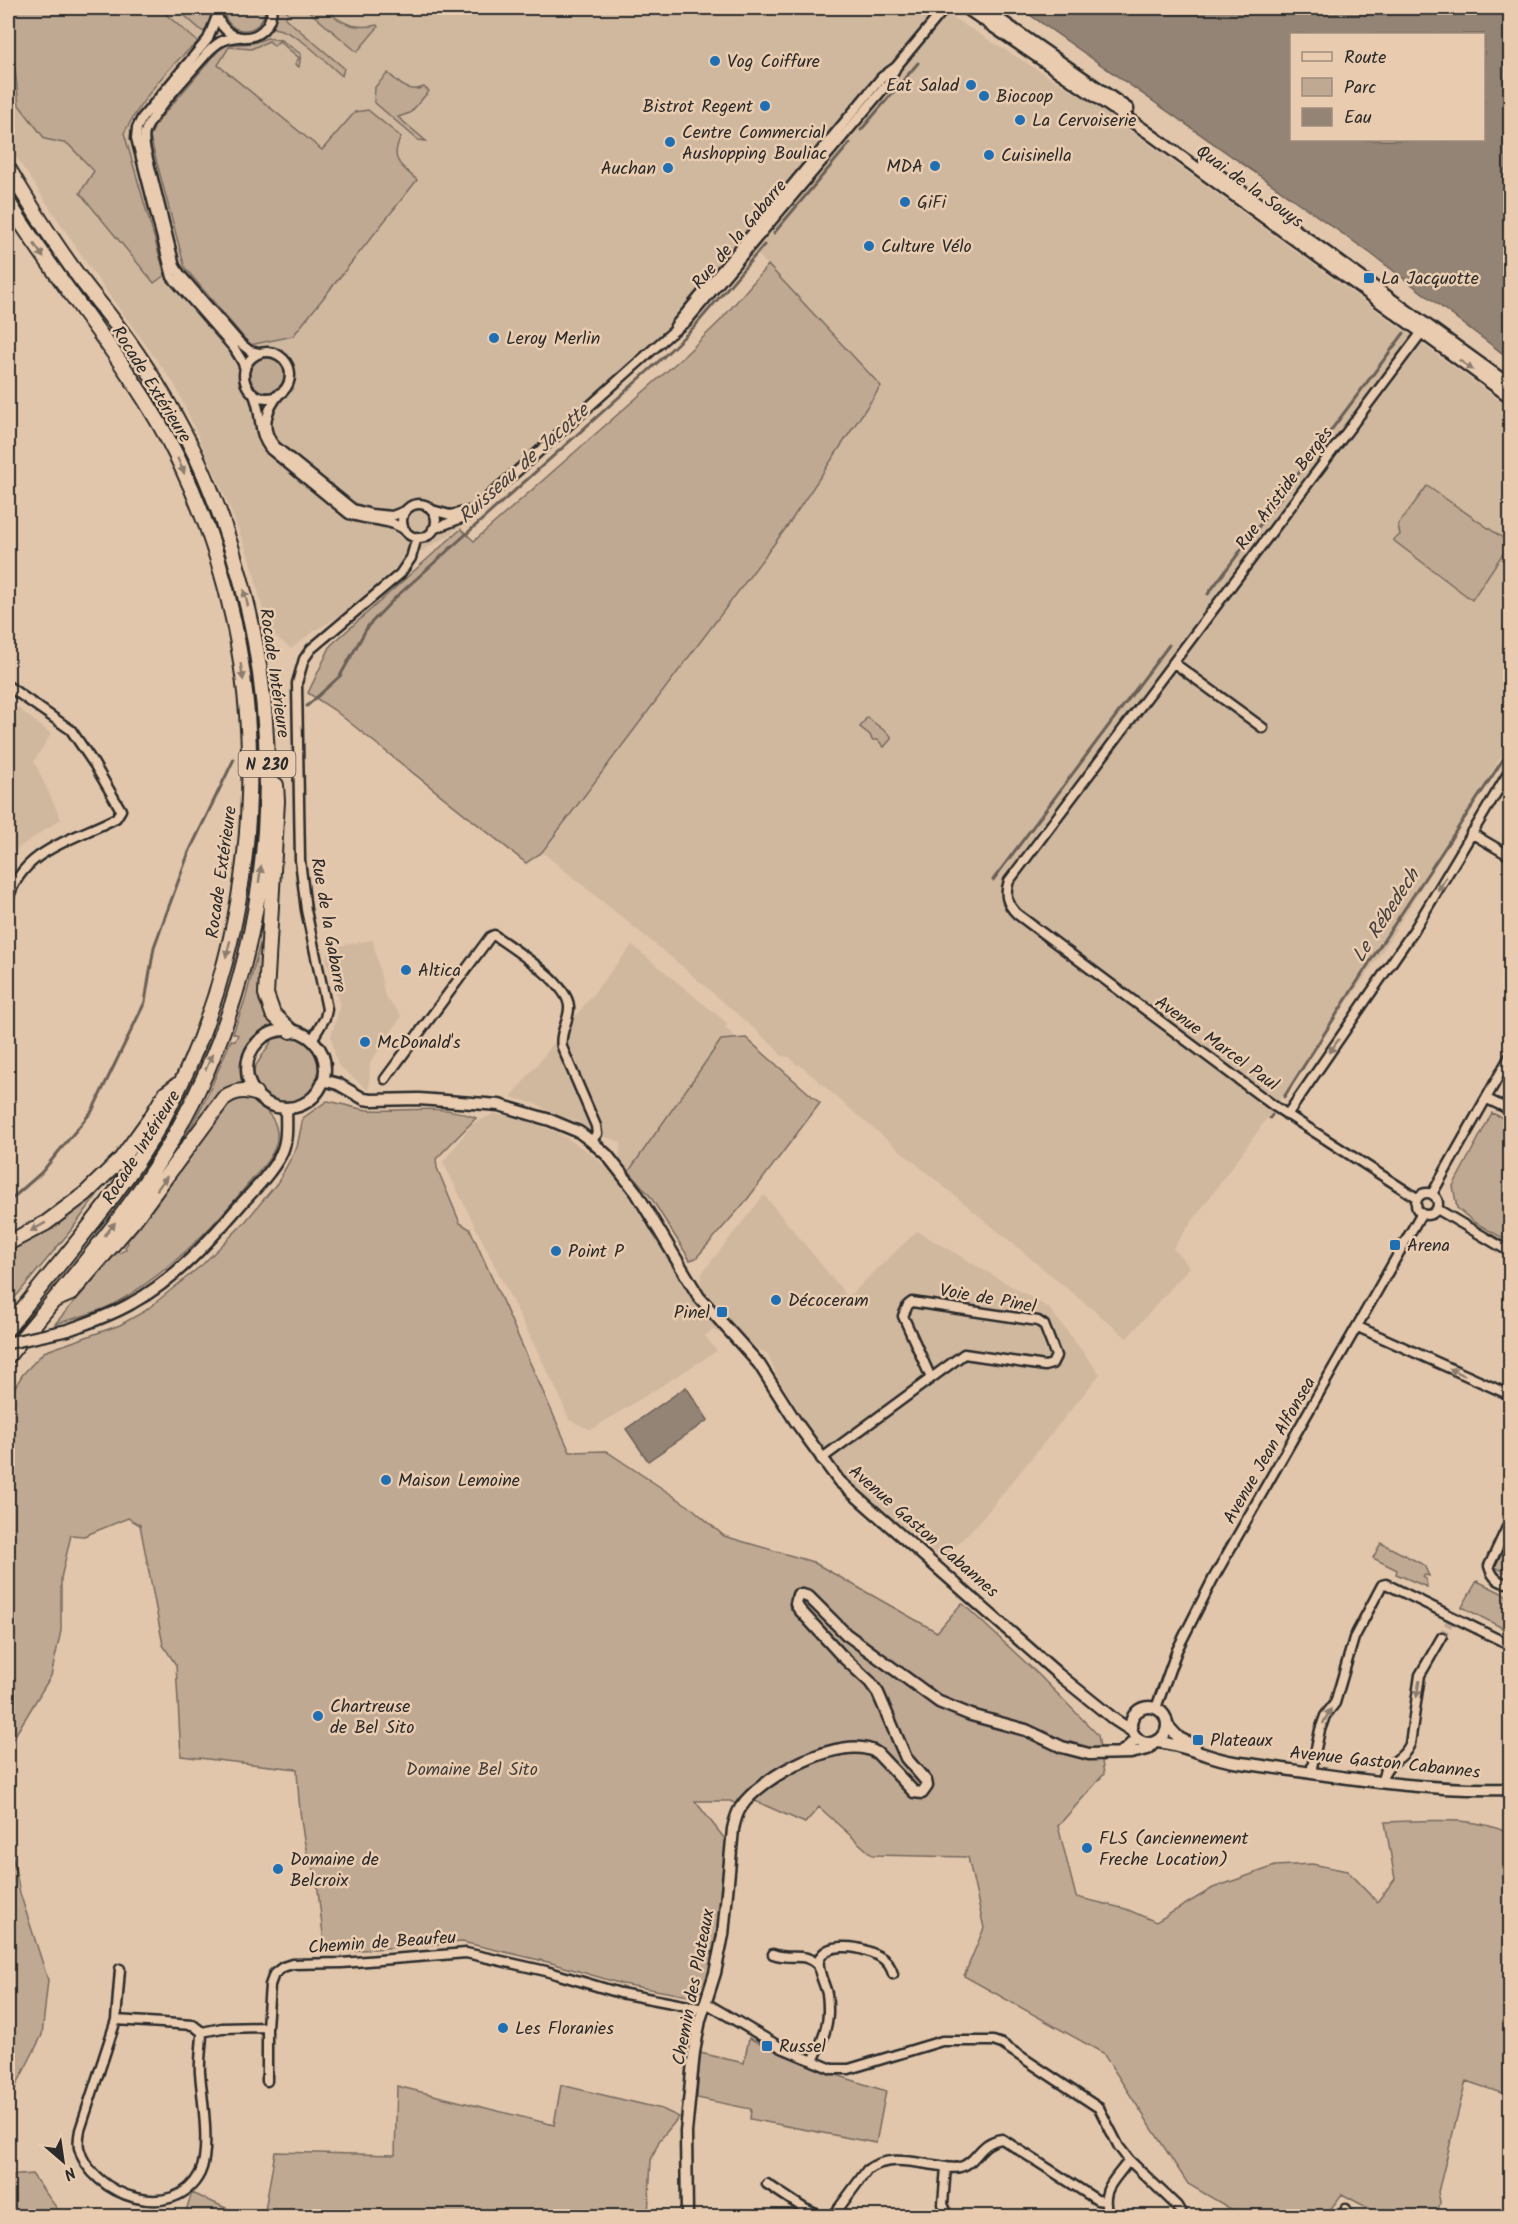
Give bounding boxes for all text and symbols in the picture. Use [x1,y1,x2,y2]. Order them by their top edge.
legend [1290,33,1485,141]
text: Route [1344,44,1386,73]
place label: Vog Coiffure [727,48,820,77]
marker: Vog Coiffure [708,54,722,68]
place label: Eat Salad [886,72,960,101]
text: Parc [1344,74,1376,103]
marker: Eat Salad [964,78,978,92]
place label: Biocoop [996,83,1053,112]
marker: Biocoop [977,89,991,103]
place label: Bistrot Regent [642,93,754,122]
marker: Bistrot Regent [758,99,772,113]
text: Eau [1344,104,1372,133]
place label: La Cervoiserie [1032,107,1136,136]
marker: La Cervoiserie [1013,113,1027,127]
place label: Centre Commercial Aushopping Bouliac [682,119,827,169]
marker: Centre Commercial Aushopping Bouliac [663,135,677,149]
street label: Quai de la Souys [1189,138,1309,236]
place label: Cuisinella [1001,142,1072,171]
marker: Cuisinella [982,148,996,162]
place label: MDA [886,153,923,182]
place label: Auchan [601,155,656,184]
marker: MDA [928,159,942,173]
marker: Auchan [661,161,675,175]
street label: Rue de la Gabarre [685,173,795,296]
place label: GiFi [917,189,947,218]
marker: GiFi [898,195,912,209]
place label: Culture Vélo [881,233,972,262]
marker: Culture Vélo [862,239,876,253]
one-way arrow [33,243,45,259]
place label: La Jacquotte [1381,265,1479,294]
marker: La Jacquotte [1362,271,1376,285]
street label: Rocade Extérieure [103,320,198,449]
place label: Leroy Merlin [506,325,600,354]
marker: Leroy Merlin [487,331,501,345]
one-way arrow [1457,359,1473,371]
water label: Ruisseau de Jacotte [451,395,599,532]
street label: Rue Aristide Bergès [1229,421,1342,557]
one-way arrow [176,458,186,476]
one-way arrow [240,588,250,607]
street label: Rocade Intérieure [250,607,297,740]
one-way arrow [238,663,247,682]
road number: N 230 [238,751,296,777]
street label: Rocade Extérieure [199,804,246,940]
street label: Rue de la Gabarre [301,856,354,995]
water label: Le Rébedech [1344,861,1430,969]
one-way arrow [255,865,265,884]
one-way arrow [1437,876,1447,893]
one-way arrow [223,940,233,958]
place label: Altica [418,957,461,986]
marker: Altica [399,963,413,977]
street label: Avenue Marcel Paul [1148,989,1285,1100]
place label: McDonald's [377,1029,461,1058]
marker: McDonald's [358,1035,372,1049]
one-way arrow [1328,1038,1340,1054]
one-way arrow [205,1053,215,1071]
street label: Rocade Intérieure [95,1085,189,1211]
one-way arrow [156,1175,168,1190]
one-way arrow [104,1221,117,1237]
one-way arrow [30,1222,47,1232]
place label: Arena [1407,1232,1450,1261]
place label: Point P [568,1238,625,1267]
marker: Arena [1388,1238,1402,1252]
marker: Point P [549,1244,563,1258]
street label: Voie de Pinel [937,1277,1039,1322]
place label: Décoceram [788,1287,869,1316]
marker: Décoceram [769,1293,783,1307]
place label: Pinel [674,1299,711,1328]
marker: Pinel [715,1305,729,1319]
one-way arrow [1448,1367,1465,1376]
street label: Avenue Jean Alfonsea [1216,1372,1324,1530]
street label: Avenue Gaston Cabannes [841,1458,1005,1606]
place label: Maison Lemoine [398,1467,520,1496]
marker: Maison Lemoine [379,1473,393,1487]
one-way arrow [1413,1680,1422,1699]
place label: Chartreuse de Bel Sito [330,1693,414,1743]
one-way arrow [1322,1707,1332,1724]
marker: Chartreuse de Bel Sito [311,1709,325,1723]
place label: Plateaux [1210,1727,1273,1756]
marker: Plateaux [1191,1733,1205,1747]
street label: Avenue Gaston Cabannes [1288,1739,1482,1788]
park label: Domaine Bel Sito [406,1756,538,1785]
place label: FLS (anciennement Freche Location) [1099,1825,1249,1875]
marker: FLS (anciennement Freche Location) [1080,1841,1094,1855]
place label: Domaine de Belcroix [290,1846,379,1896]
marker: Domaine de Belcroix [271,1862,285,1876]
street label: Chemin des Plateaux [665,1906,724,2068]
street label: Chemin de Beaufeu [307,1924,457,1963]
place label: Les Floranies [515,2015,614,2044]
marker: Les Floranies [496,2021,510,2035]
place label: Russel [779,2033,827,2062]
marker: Russel [760,2039,774,2053]
north arrow [33,2131,93,2191]
text: N [59,2159,80,2186]

